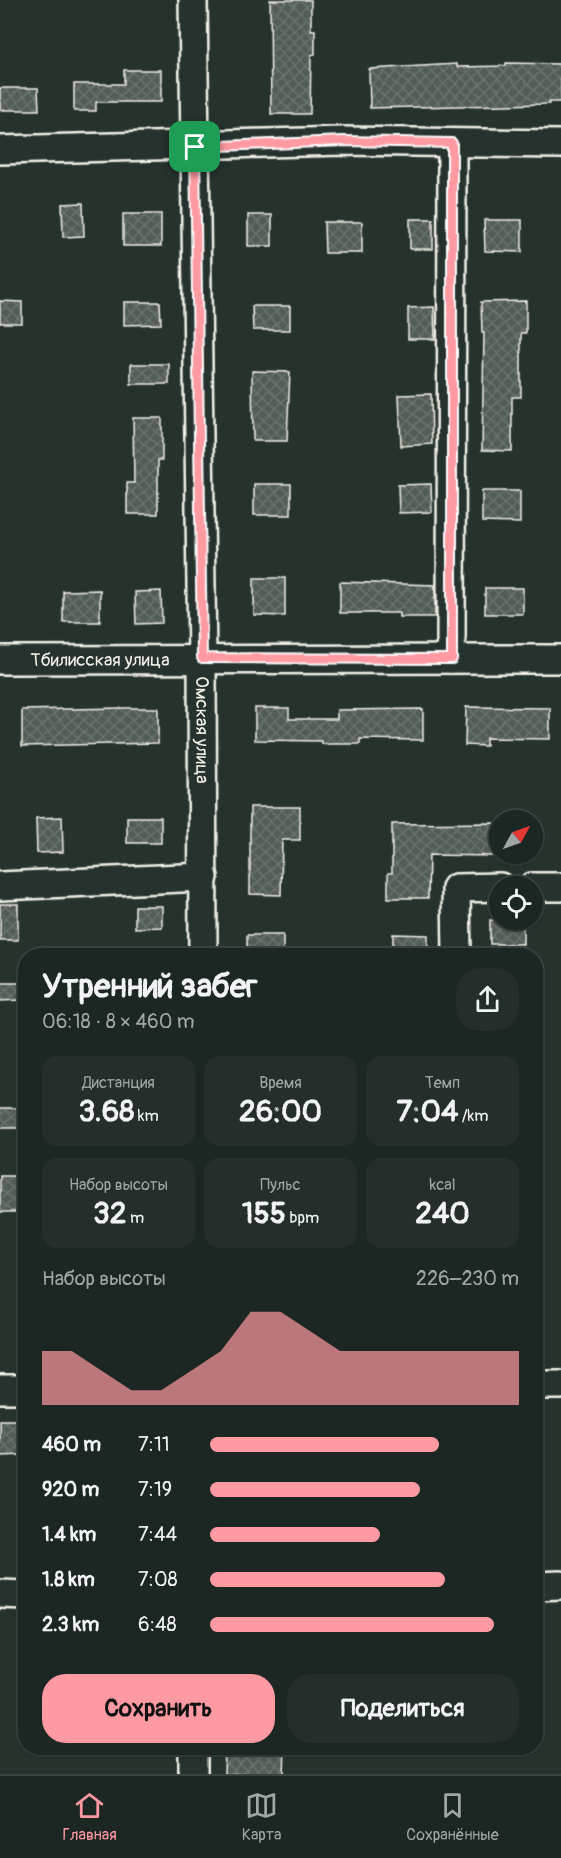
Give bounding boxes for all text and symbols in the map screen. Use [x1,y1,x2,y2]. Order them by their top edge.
pin [169,121,220,172]
icon: arrive [178,130,211,163]
street label: Тбилисская улица [30,648,170,671]
street label: Омская улица [191,676,214,784]
north arrow [489,810,543,864]
map controls [489,810,543,930]
button: locate [489,876,543,930]
text: Утренний забег [42,966,258,1007]
button: share [456,968,519,1031]
text: 06:18 · 8 × 460 m [42,1009,194,1034]
text: Дистанция [82,1073,155,1093]
text: Время [259,1073,302,1093]
text: Темп [425,1073,460,1093]
text: 3.68 [78,1093,134,1130]
text: 26:00 [239,1093,322,1130]
text: 7:04 [397,1093,458,1130]
text: km [134,1106,159,1126]
text: /km [458,1106,488,1126]
text: Набор высоты [69,1175,168,1195]
text: Пульс [260,1175,301,1195]
text: kcal [429,1175,456,1195]
text: 32 [93,1195,126,1232]
text: 155 [242,1195,286,1232]
text: 240 [415,1195,470,1232]
text: m [126,1208,144,1228]
text: bpm [286,1208,319,1228]
text: Набор высоты [42,1266,166,1291]
text: 226–230 m [416,1266,519,1291]
text: 460 m [42,1432,101,1457]
text: 7:11 [138,1432,170,1457]
text: 920 m [42,1477,99,1502]
text: 7:19 [138,1477,172,1502]
text: 1.4 km [42,1522,96,1547]
text: 7:44 [138,1522,177,1547]
text: 1.8 km [42,1567,95,1592]
text: 7:08 [138,1567,178,1592]
text: 2.3 km [42,1612,99,1637]
text: 6:48 [138,1612,177,1637]
button: Сохранить [42,1674,275,1743]
button: Поделиться [287,1674,519,1743]
tab: Главная [62,1789,117,1845]
tab: Карта [242,1789,281,1845]
tab: Сохранённые [406,1789,499,1845]

